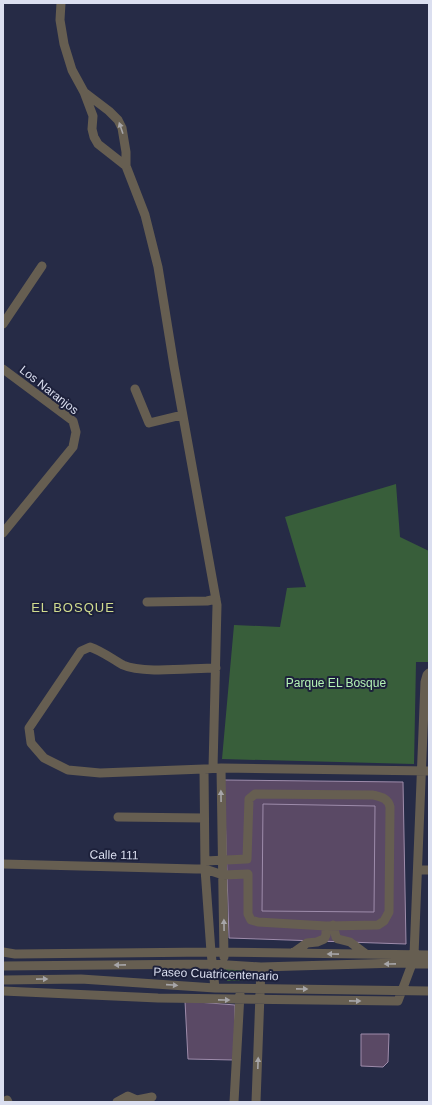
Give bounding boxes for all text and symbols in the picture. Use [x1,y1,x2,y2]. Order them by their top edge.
one-way arrow [118,121,124,133]
street label: Los Naranjos [17,363,81,417]
district label: EL BOSQUE [31,600,115,615]
park label: Parque EL Bosque [286,676,386,690]
one-way arrow [218,789,224,802]
street label: Calle 111 [89,848,139,862]
one-way arrow [220,919,227,931]
one-way arrow [326,951,339,957]
one-way arrow [384,960,396,967]
one-way arrow [113,962,126,968]
street label: Paseo Cuatricentenario [153,965,279,983]
one-way arrow [36,976,49,982]
one-way arrow [166,982,178,989]
one-way arrow [296,986,309,992]
one-way arrow [218,996,230,1003]
one-way arrow [349,998,361,1005]
one-way arrow [255,1056,261,1069]

